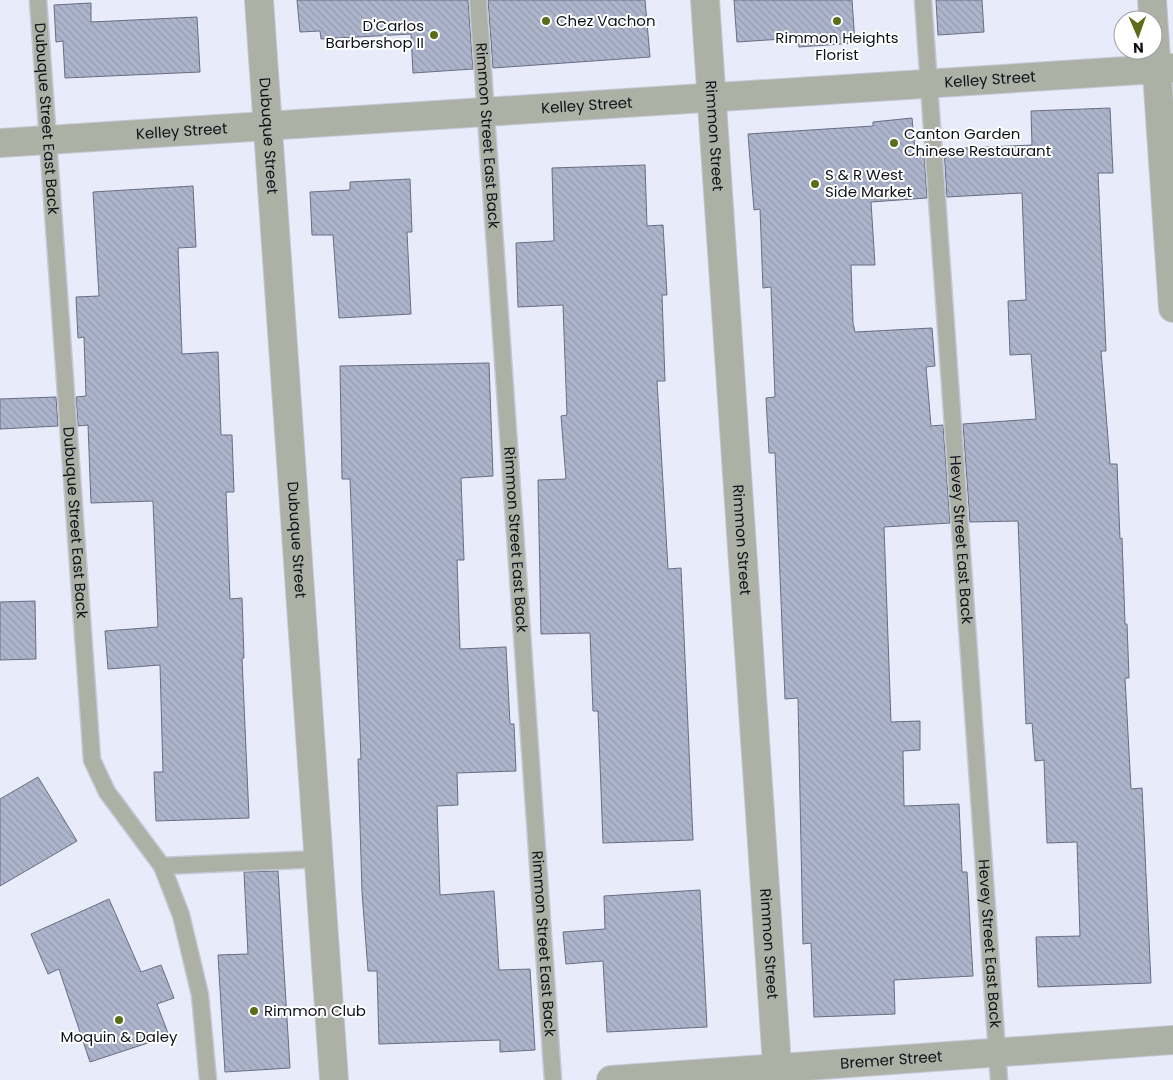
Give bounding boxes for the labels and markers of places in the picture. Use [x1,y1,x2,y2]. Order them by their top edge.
place label: Chez Vachon [556,10,656,31]
place label: D'Carlos Barbershop II [325,15,424,53]
marker: Chez Vachon [540,15,552,27]
marker: Rimmon Heights Florist [831,15,843,27]
place label: Rimmon Heights Florist [775,27,899,65]
marker: D'Carlos Barbershop II [428,29,440,41]
place label: Canton Garden Chinese Restaurant [904,123,1051,161]
marker: Canton Garden Chinese Restaurant [888,137,900,149]
place label: S & R West Side Market [825,164,912,202]
marker: S & R West Side Market [809,178,821,190]
place label: Rimmon Club [264,1000,366,1021]
marker: Rimmon Club [248,1005,260,1017]
marker: Moquin & Daley [113,1014,125,1026]
place label: Moquin & Daley [61,1026,178,1047]

